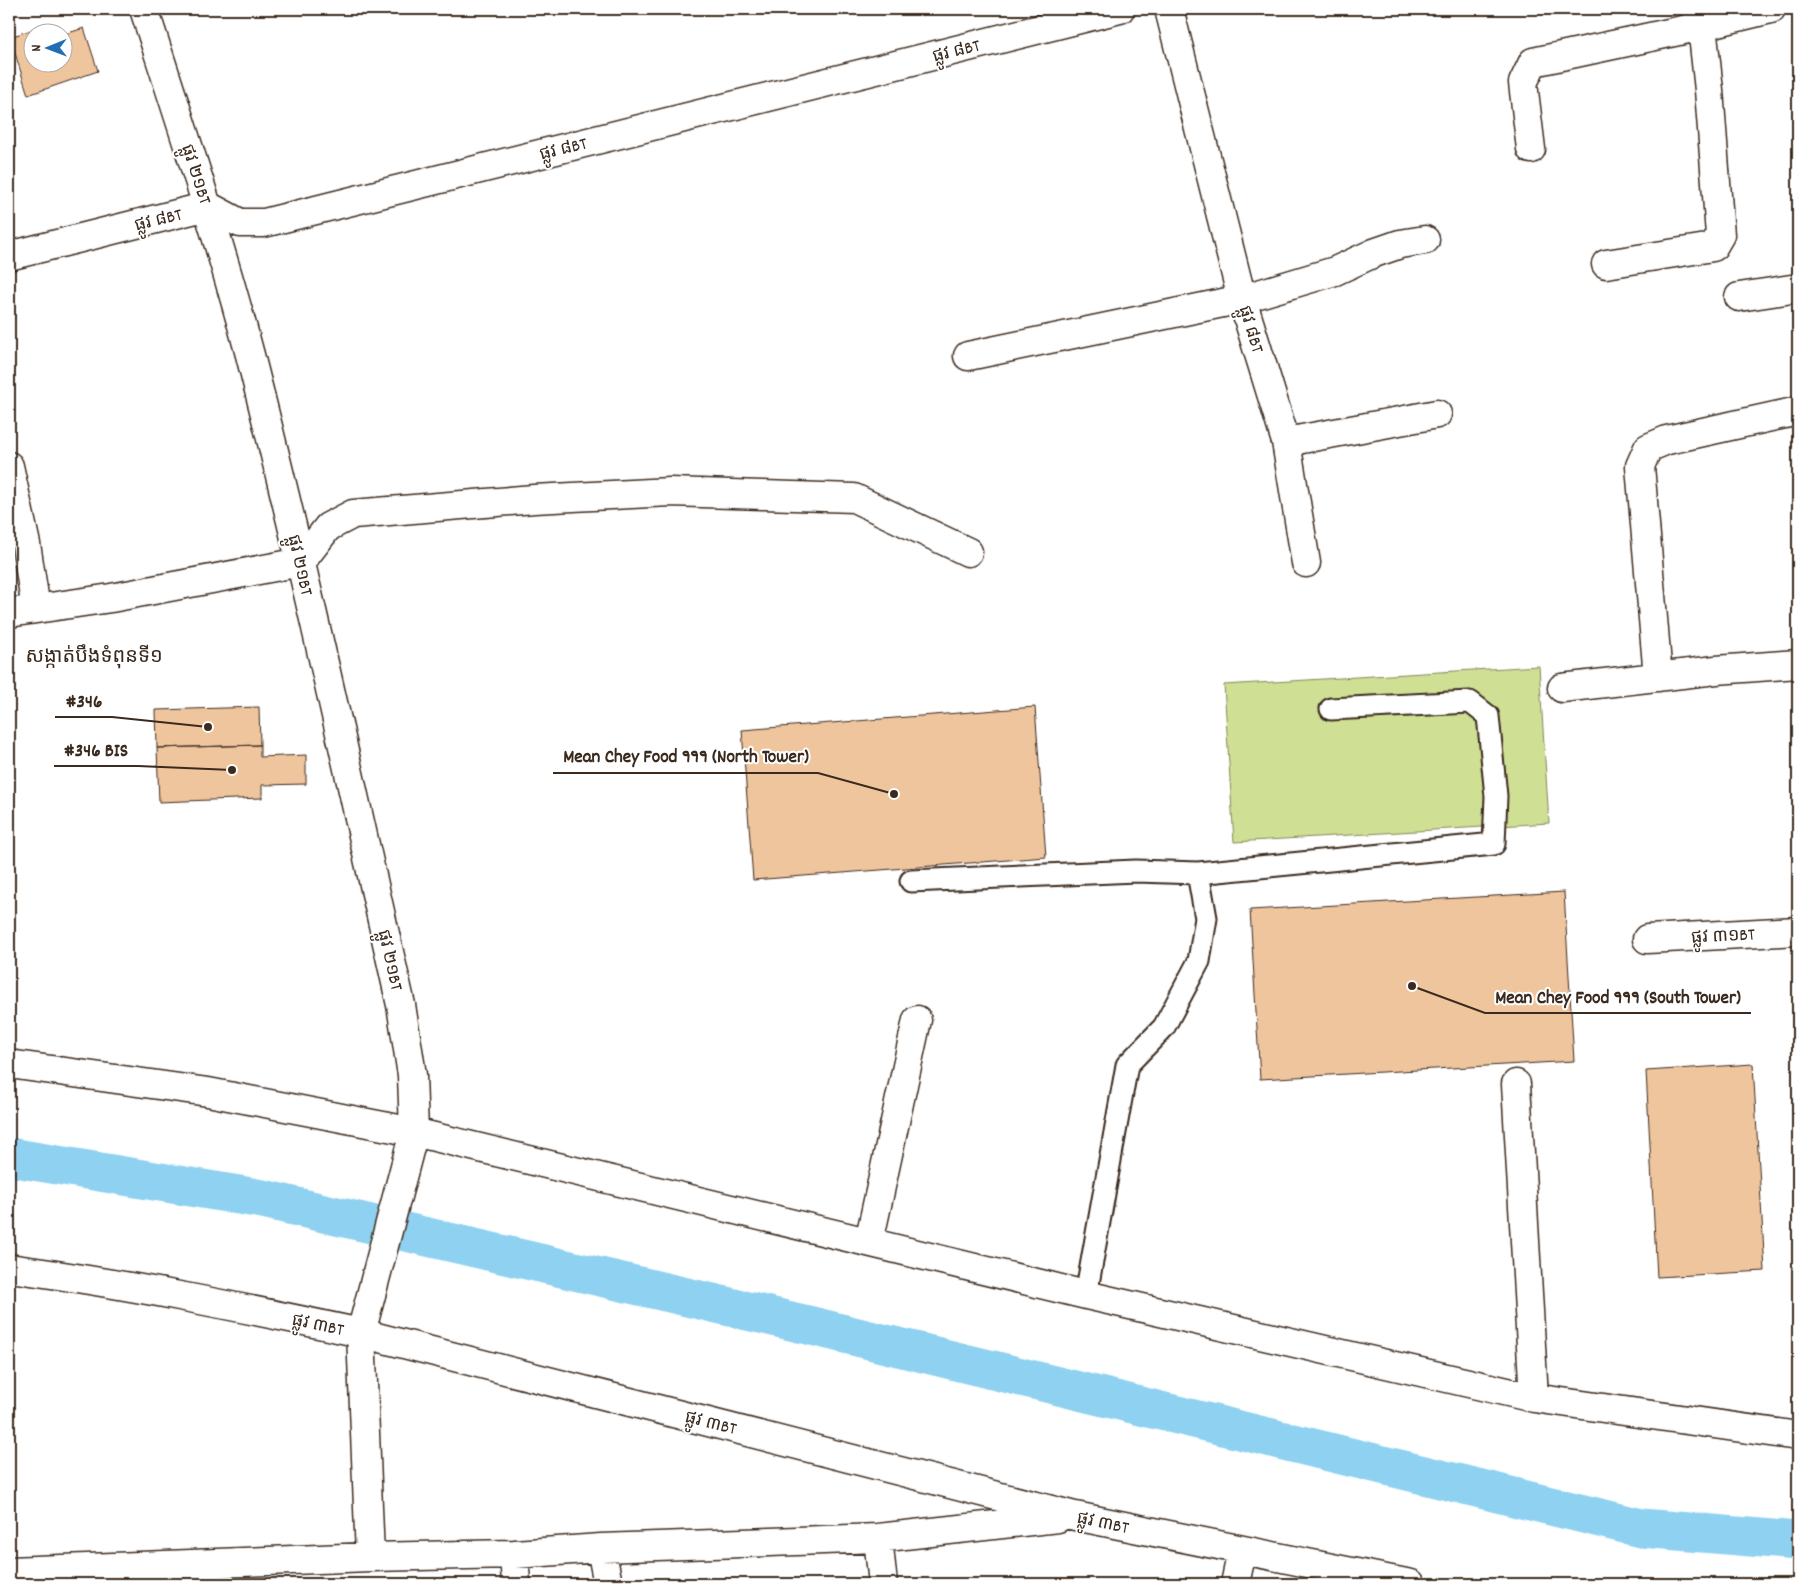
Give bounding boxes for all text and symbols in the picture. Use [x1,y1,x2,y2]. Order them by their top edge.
north arrow [22,22,72,72]
street label: ផ្លូវ ៨BT [930,34,984,72]
text: N [27,44,47,52]
street label: ផ្លូវ ៨BT [537,132,591,170]
street label: ផ្លូវ ២១BT [172,141,216,209]
street label: ផ្លូវ ៨BT [132,203,186,241]
street label: ផ្លូវ ៨BT [1229,303,1269,357]
street label: ផ្លូវ ២១BT [278,532,318,599]
district label: សង្កាត់បឹងទំពុនទី១ [25,644,163,672]
callout: #346 [55,683,112,717]
text: #346 [66,690,102,717]
callout: #346 BIS [54,732,138,766]
text: #346 BIS [64,739,128,766]
callout: Mean Chey Food 999 (North Tower) [553,739,818,773]
text: Mean Chey Food 999 (North Tower) [563,745,809,772]
street label: ផ្លូវ ៣១BT [1690,923,1756,953]
street label: ផ្លូវ ២១BT [368,927,408,994]
callout: Mean Chey Food 999 (South Tower) [1485,979,1751,1013]
text: Mean Chey Food 999 (South Tower) [1495,986,1741,1013]
street label: ផ្លូវ ៣BT [289,1309,346,1345]
street label: ផ្លូវ ៣BT [682,1406,739,1444]
street label: ផ្លូវ ៣BT [1074,1507,1131,1543]

